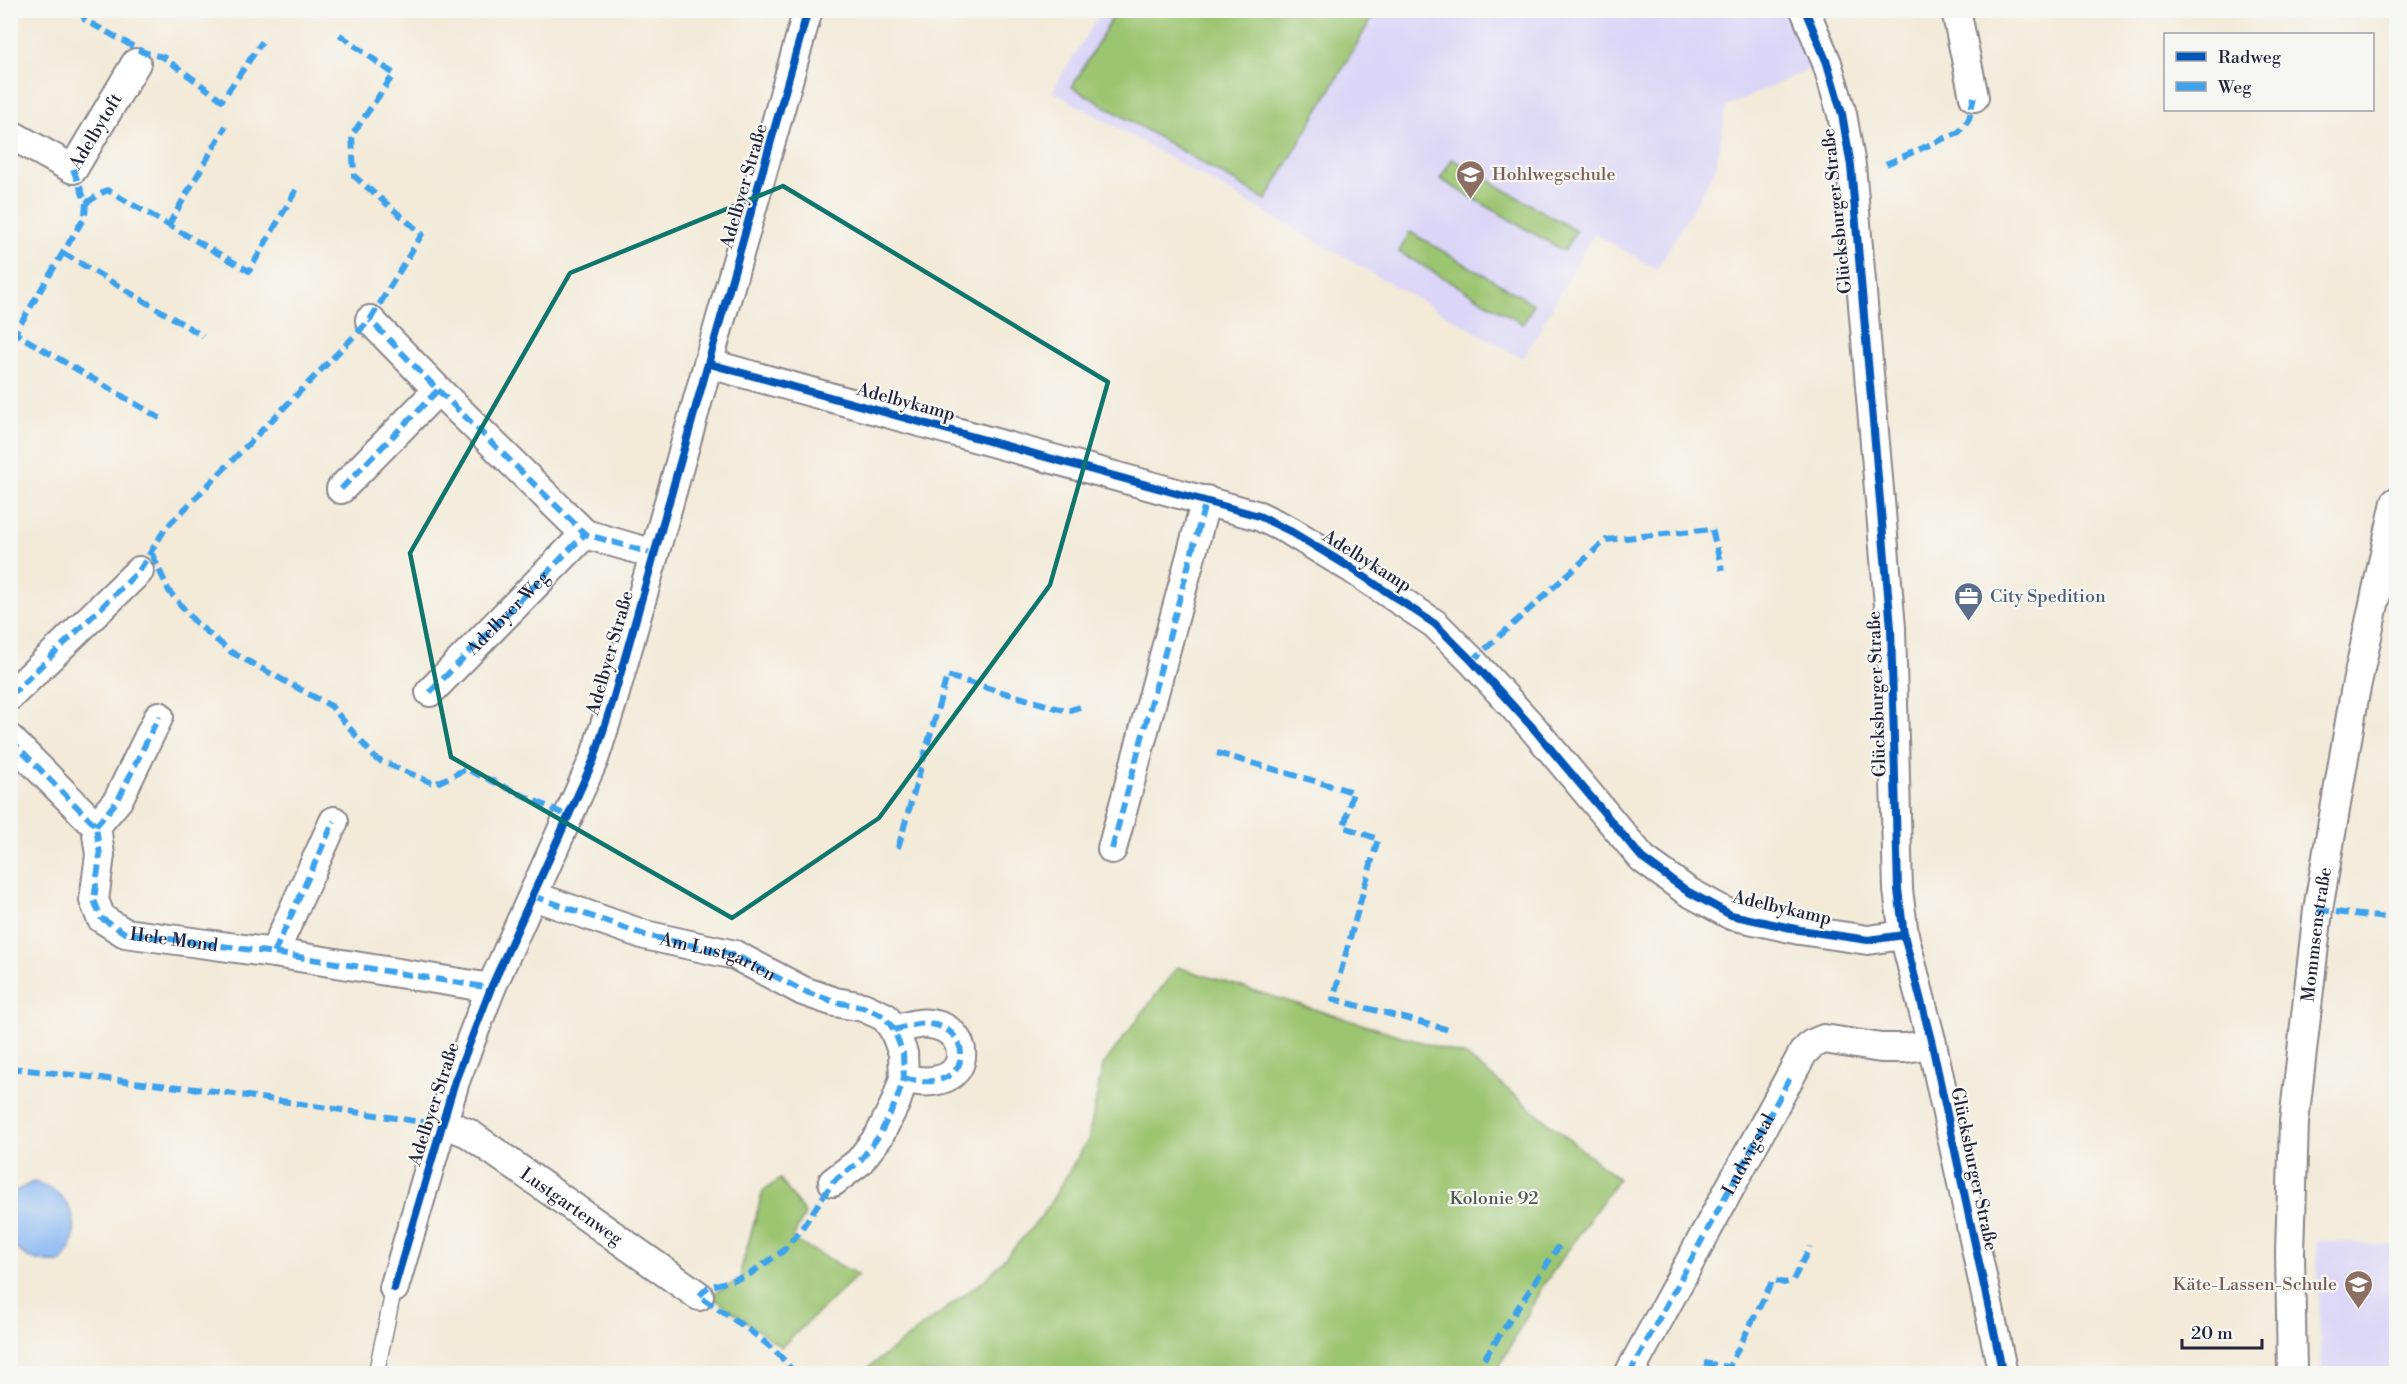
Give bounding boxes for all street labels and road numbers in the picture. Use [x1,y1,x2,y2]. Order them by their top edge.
street label: Adelbytoft [63,88,127,175]
street label: Adelbyer Straße [715,121,773,252]
street label: Glücksburger Straße [1817,127,1857,295]
street label: Adelbykamp [853,378,958,426]
street label: Adelbykamp [1317,524,1416,597]
street label: Adelbyer Weg [461,565,555,661]
street label: Adelbyer Straße [581,588,639,719]
street label: Glücksburger Straße [1863,610,1891,778]
street label: Mommsenstraße [2296,865,2337,1003]
street label: Adelbykamp [1729,885,1834,931]
street label: Hele Mond [128,922,220,957]
street label: Am Lustgarten [657,927,780,986]
street label: Adelbyer Straße [403,1039,465,1170]
street label: Glücksburger Straße [1945,1085,2003,1253]
street label: Ludwigstal [1717,1109,1780,1199]
street label: Lustgartenweg [516,1162,628,1251]

